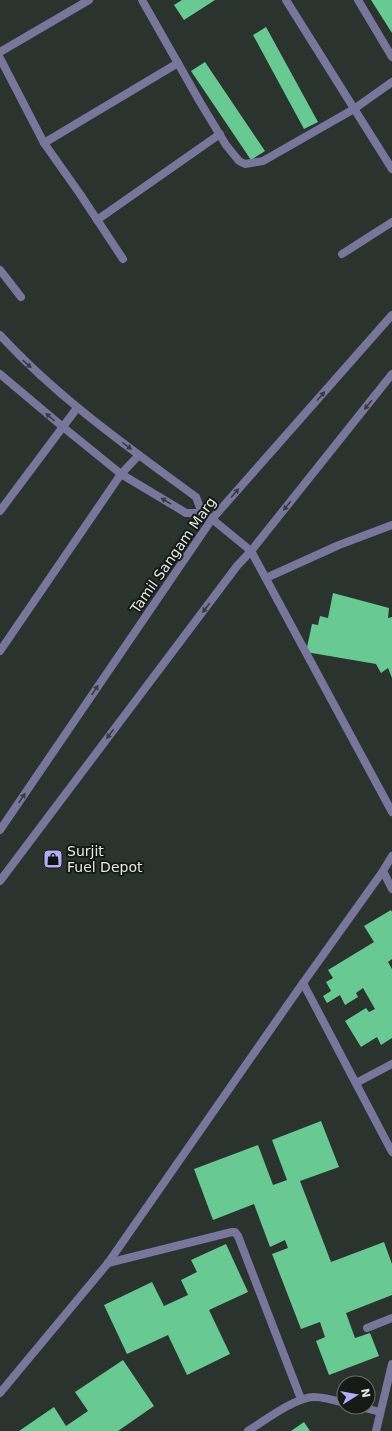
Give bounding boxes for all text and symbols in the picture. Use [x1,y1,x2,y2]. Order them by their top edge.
one-way arrow [22,359,32,368]
one-way arrow [316,390,325,401]
one-way arrow [363,399,372,410]
one-way arrow [45,412,56,421]
one-way arrow [122,442,133,450]
one-way arrow [230,488,239,498]
street label: Tamil Sangam Marg [126,494,219,617]
one-way arrow [160,498,172,505]
one-way arrow [282,501,291,512]
one-way arrow [201,602,210,613]
one-way arrow [91,685,99,696]
one-way arrow [107,729,115,739]
one-way arrow [18,793,26,803]
place label: Surjit Fuel Depot [67,843,143,875]
shop icon: Surjit Fuel Depot [42,848,64,870]
north arrow [336,1375,376,1415]
text: N [358,1387,373,1399]

